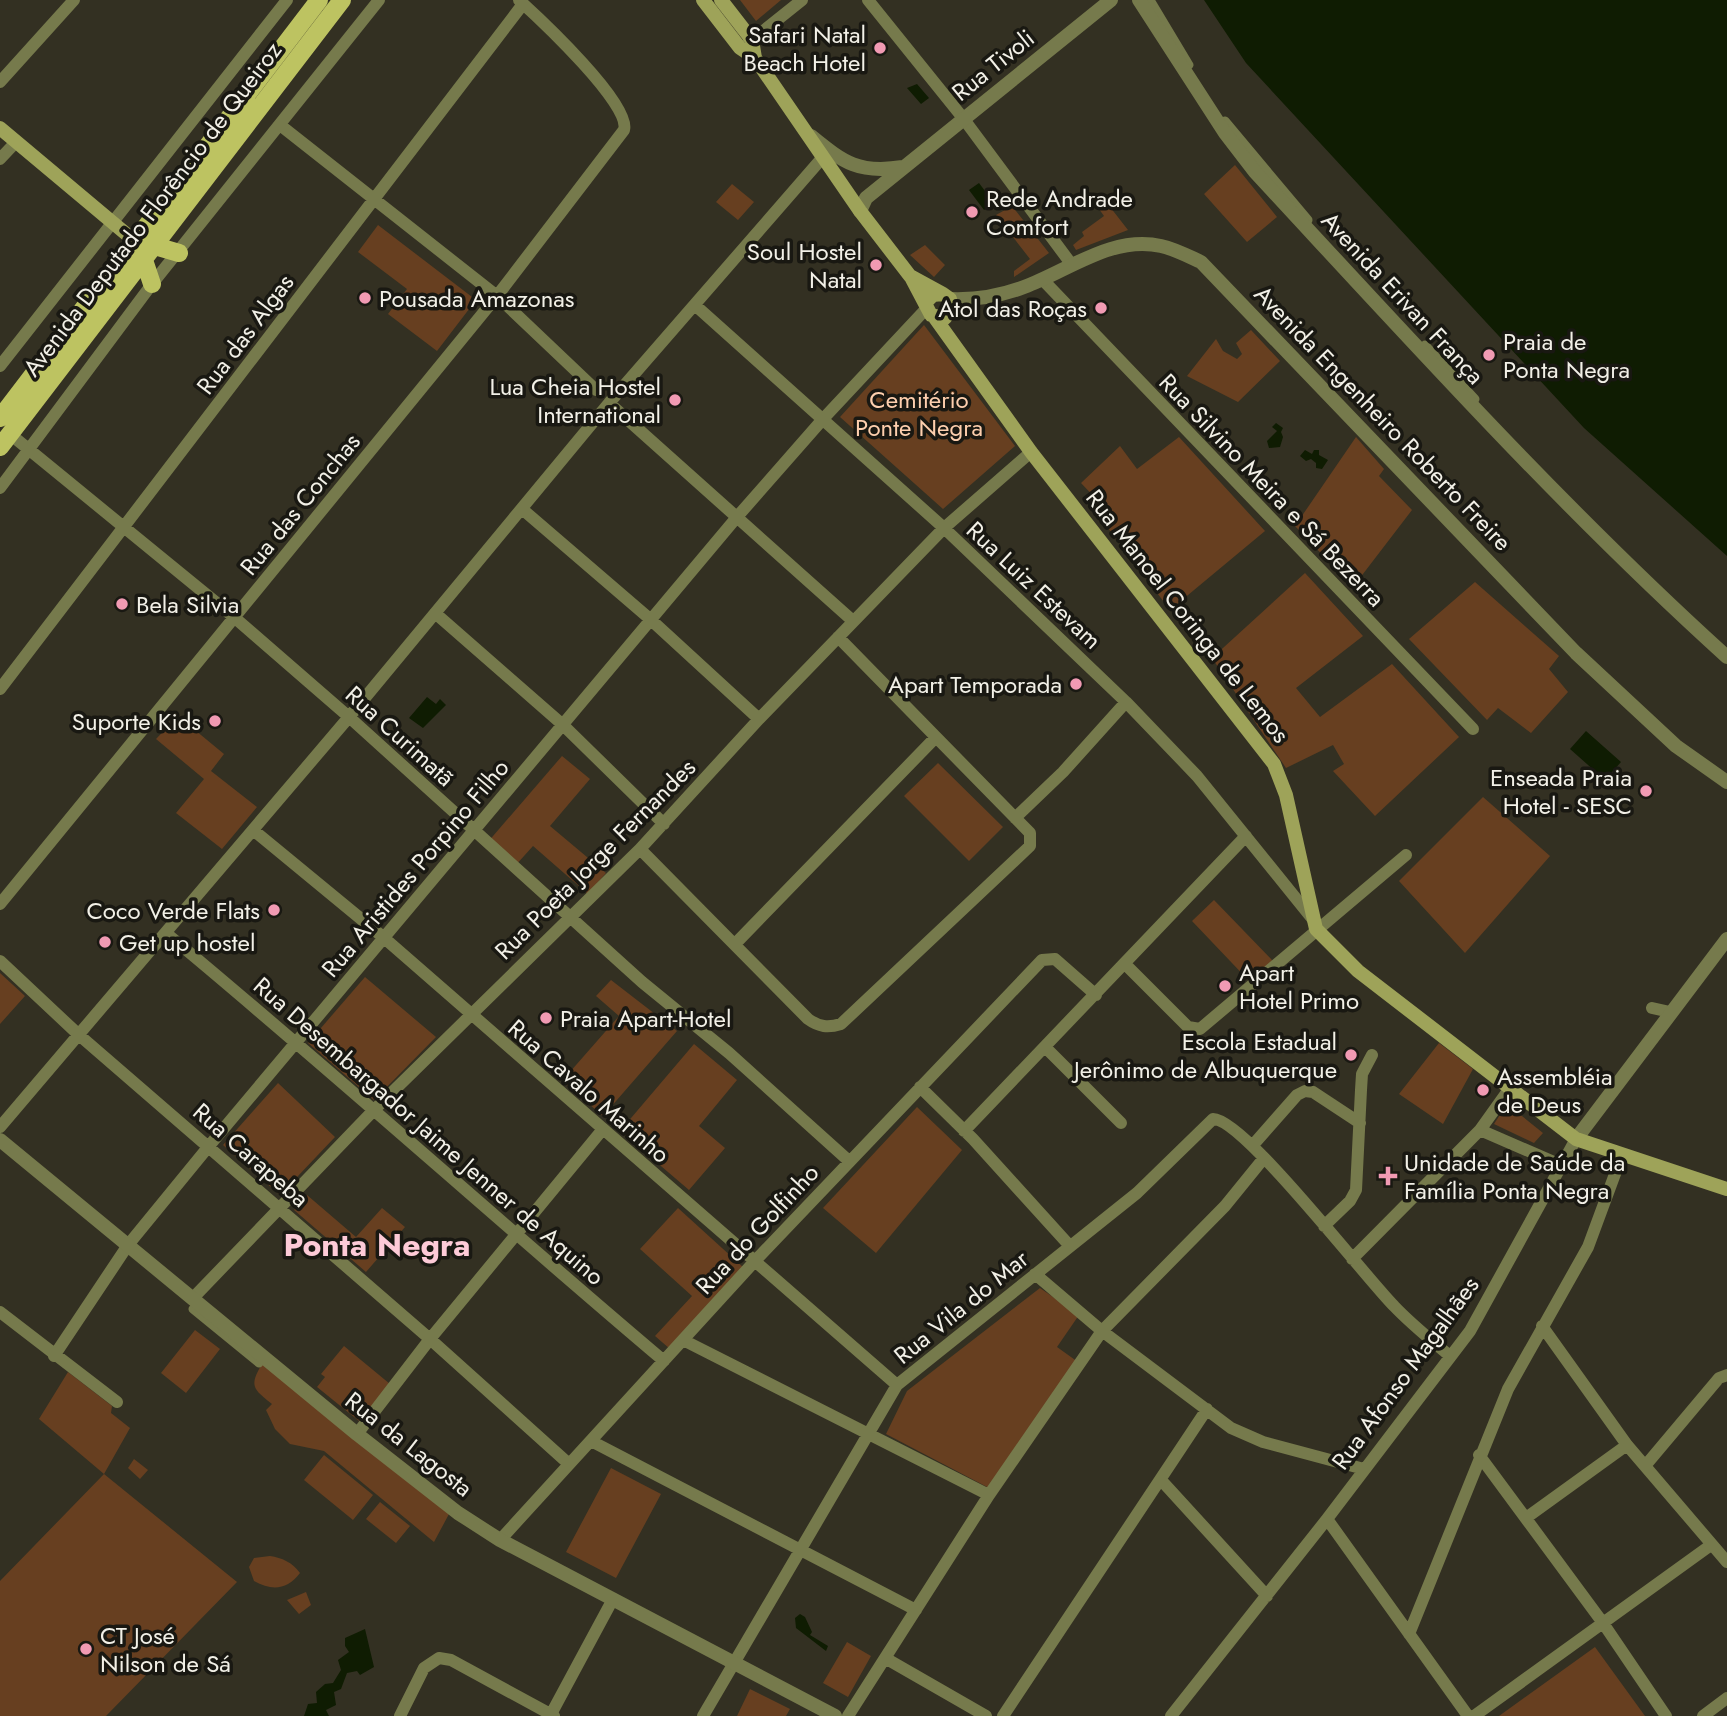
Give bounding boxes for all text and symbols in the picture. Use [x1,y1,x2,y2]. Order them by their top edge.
place label: Safari Natal Beach Hotel [744,17,866,80]
street label: Rua Tivoli [944,21,1042,109]
street label: Avenida Deputado Florêncio de Queiroz [14,34,290,384]
marker: Safari Natal Beach Hotel [872,40,888,56]
place label: Rede Andrade Comfort [986,181,1133,244]
marker: Rede Andrade Comfort [964,204,980,220]
street label: Avenida Erivan França [1313,204,1493,392]
place label: Soul Hostel Natal [747,234,862,297]
marker: Soul Hostel Natal [868,257,884,273]
street label: Rua das Algas [188,266,302,402]
street label: Avenida Engenheiro Roberto Freire [1246,277,1520,559]
place label: Pousada Amazonas [379,281,574,316]
marker: Pousada Amazonas [357,290,373,306]
place label: Atol das Roças [938,291,1087,326]
marker: Atol das Roças [1093,300,1109,316]
place label: Praia de Ponta Negra [1503,324,1630,387]
marker: Praia de Ponta Negra [1481,347,1497,363]
street label: Rua Silvino Meira e Sá Bezerra [1151,365,1393,615]
place label: Lua Cheia Hostel International [489,369,661,432]
park label: Cemitério Ponte Negra [855,382,983,445]
marker: Lua Cheia Hostel International [667,392,683,408]
street label: Rua das Conchas [232,425,368,583]
street label: Rua Manoel Coringa de Lemos [1078,482,1298,750]
street label: Rua Luiz Estevam [959,513,1109,657]
place label: Bela Silvia [136,587,239,622]
marker: Bela Silvia [114,596,130,612]
place label: Apart Temporada [888,667,1062,702]
marker: Apart Temporada [1068,676,1084,692]
street label: Rua Curimatã [338,678,462,794]
place label: Suporte Kids [72,704,201,739]
marker: Suporte Kids [207,713,223,729]
street label: Rua Aristides Porpino Filho [313,751,517,985]
street label: Rua Poeta Jorge Fernandes [487,751,703,967]
place label: Enseada Praia Hotel - SESC [1490,760,1632,823]
marker: Enseada Praia Hotel - SESC [1638,783,1654,799]
place label: Coco Verde Flats [86,893,260,928]
marker: Coco Verde Flats [266,902,282,918]
place label: Get up hostel [119,925,255,960]
marker: Get up hostel [97,934,113,950]
place label: Apart Hotel Primo [1239,955,1359,1018]
street label: Rua Desembargador Jaime Jenner de Aquino [246,969,612,1293]
marker: Apart Hotel Primo [1217,978,1233,994]
place label: Praia Apart-Hotel [560,1001,731,1036]
marker: Praia Apart-Hotel [538,1010,554,1026]
street label: Rua Cavalo Marinho [500,1011,678,1171]
place label: Escola Estadual Jerônimo de Albuquerque [1071,1024,1337,1087]
marker: Escola Estadual Jerônimo de Albuquerque [1343,1047,1359,1063]
place label: Assembléia de Deus [1497,1059,1613,1122]
marker: Assembléia de Deus [1475,1082,1491,1098]
street label: Rua Carapeba [185,1095,317,1215]
place label: Unidade de Saúde da Família Ponta Negra [1404,1145,1625,1208]
street label: Rua do Golfinho [687,1156,827,1302]
marker: Unidade de Saúde da Família Ponta Negra [1378,1166,1398,1186]
district label: Ponta Negra [284,1222,470,1268]
street label: Rua Vila do Mar [886,1241,1036,1372]
street label: Rua Afonso Magalhães [1323,1269,1487,1477]
street label: Rua da Lagosta [338,1383,480,1505]
place label: CT José Nilson de Sá [100,1618,231,1681]
marker: CT José Nilson de Sá [78,1641,94,1657]

